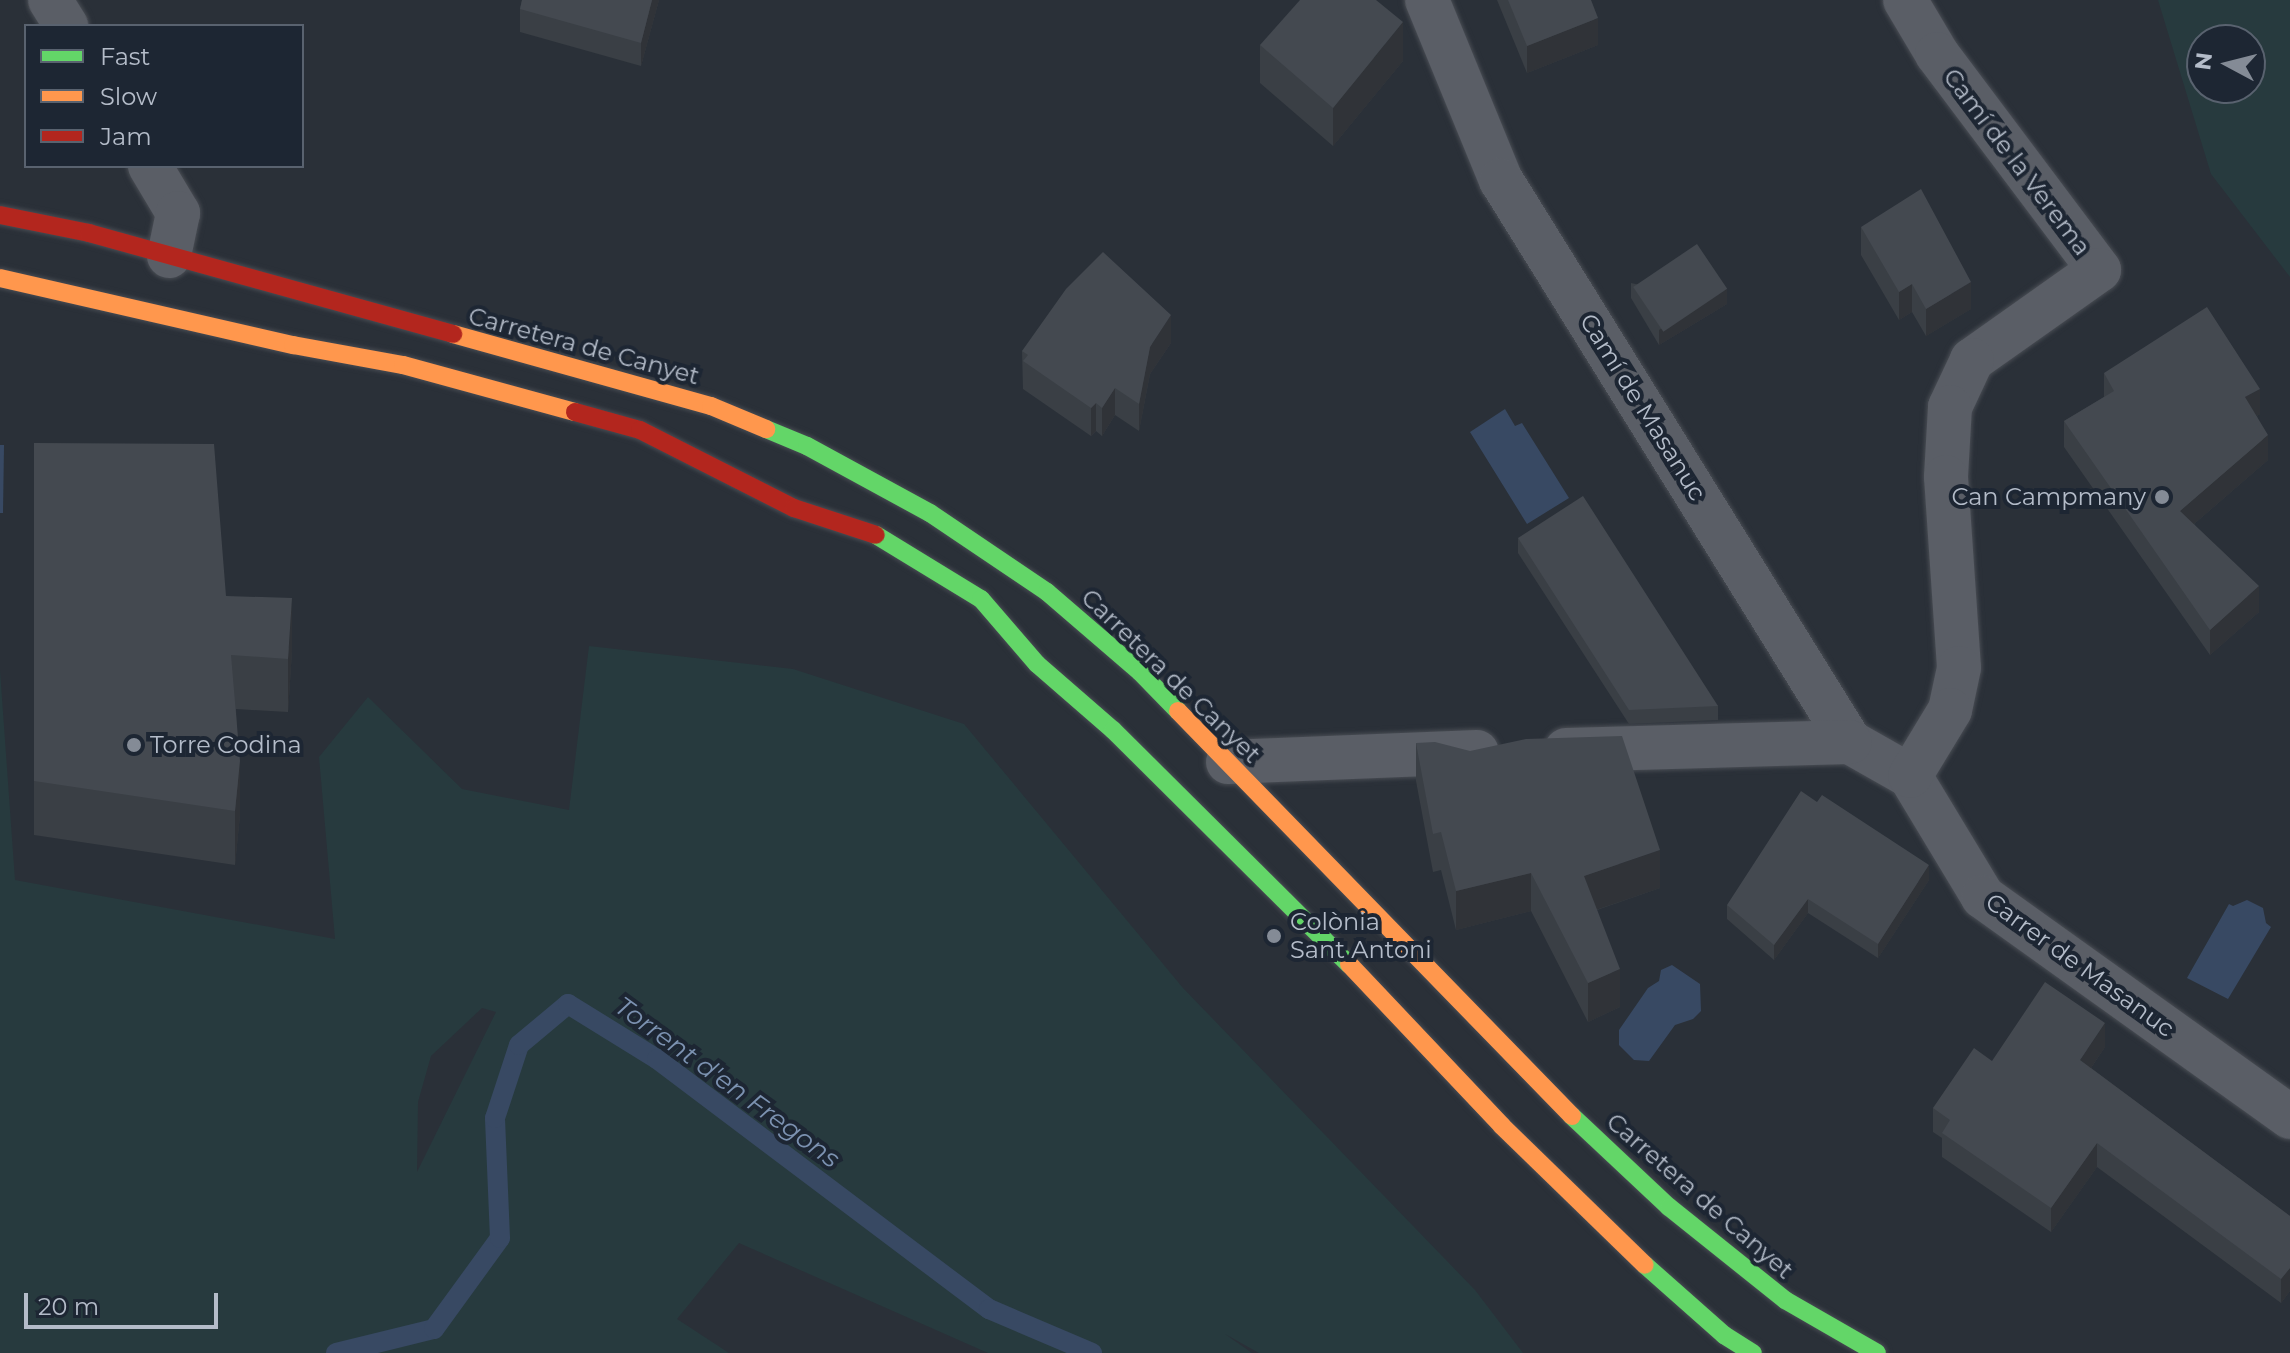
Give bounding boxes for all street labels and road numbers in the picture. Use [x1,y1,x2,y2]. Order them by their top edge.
street label: Camí de la Verema [1937,63,2097,261]
street label: Carretera de Canyet [465,301,703,391]
street label: Camí de Masanuc [1574,308,1712,506]
street label: Carretera de Canyet [1075,583,1267,769]
street label: Carrer de Masanuc [1980,887,2180,1043]
street label: Carretera de Canyet [1601,1107,1799,1285]

